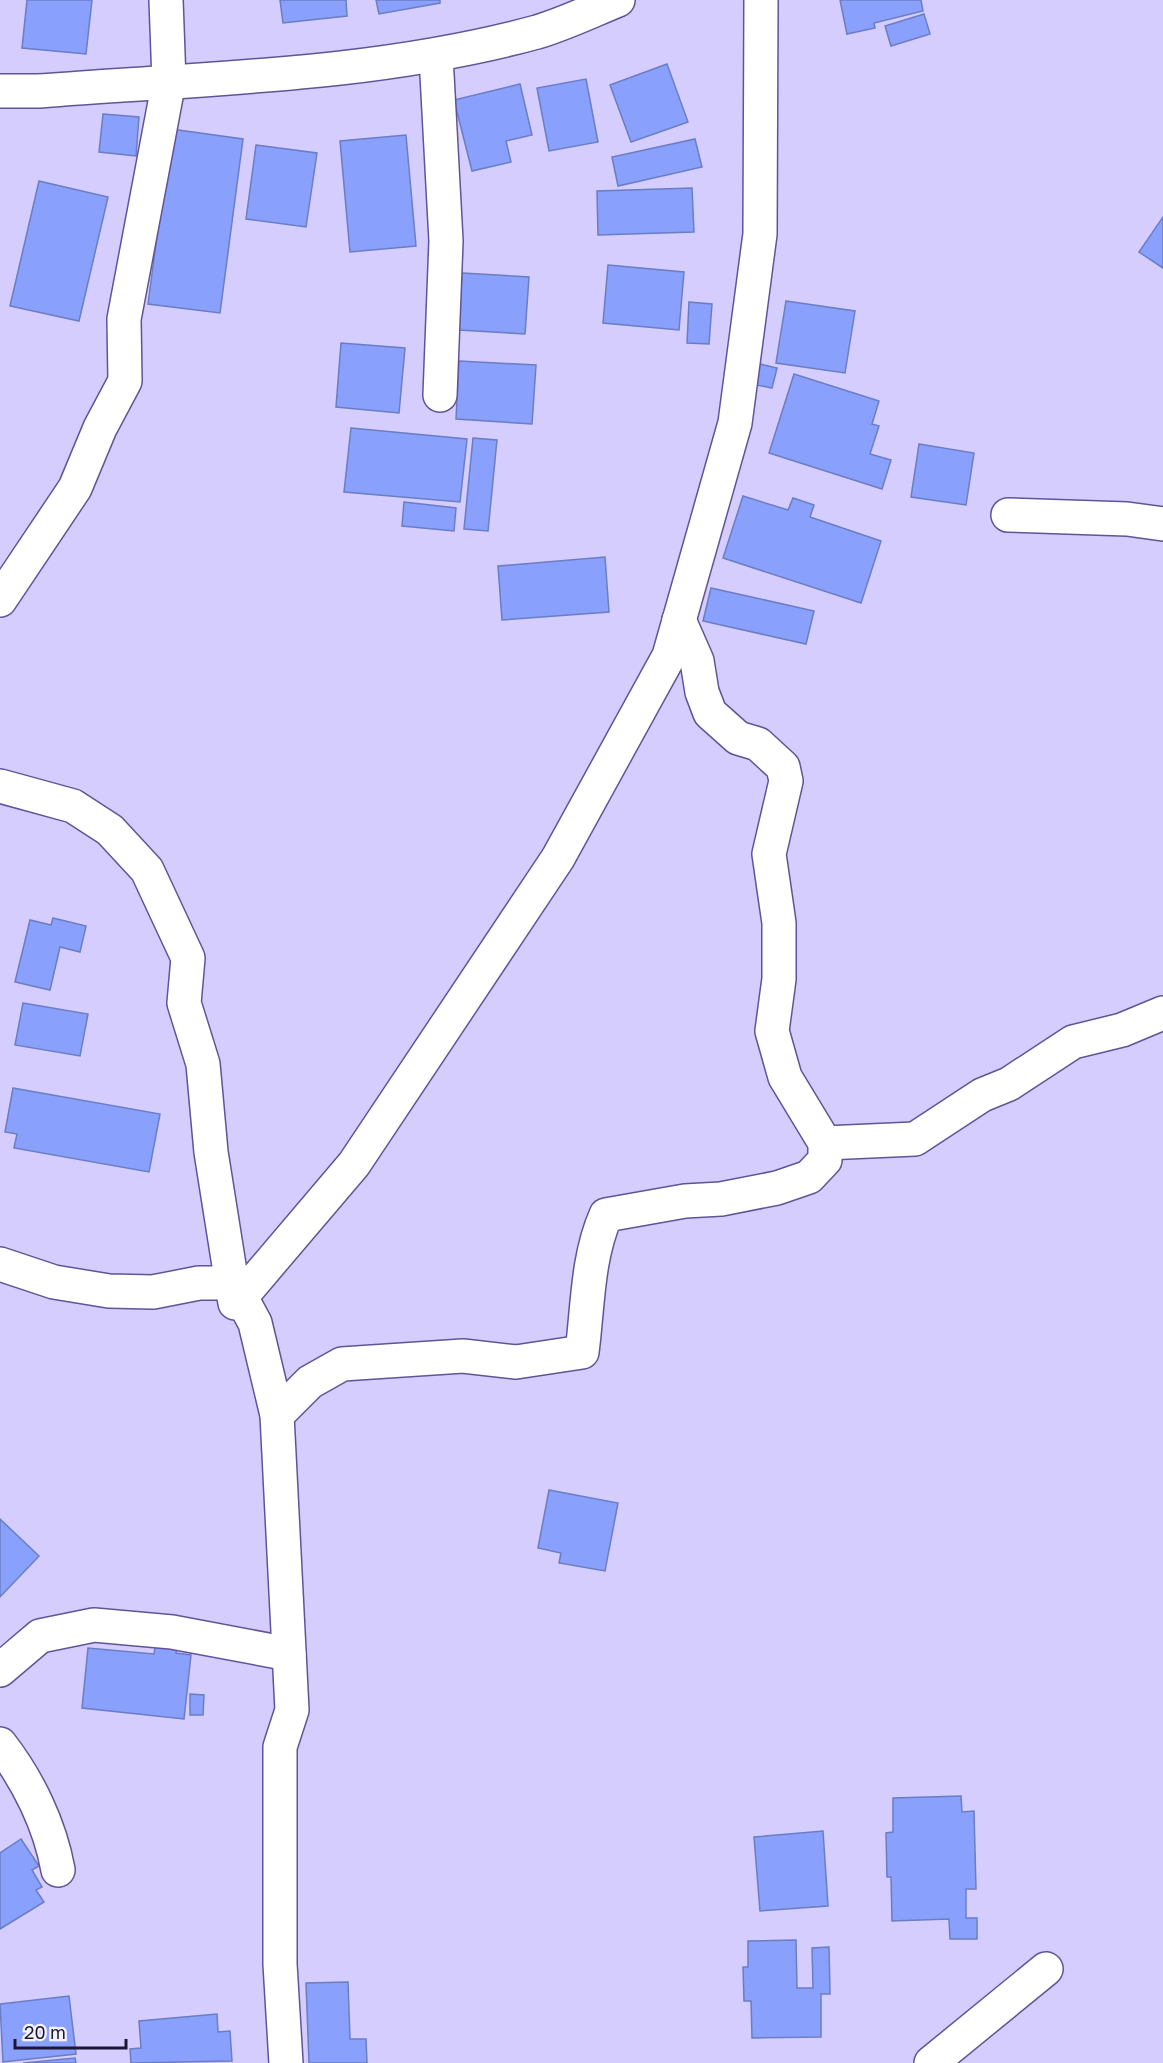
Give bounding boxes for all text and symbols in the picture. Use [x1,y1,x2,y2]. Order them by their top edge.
scale bar [15,2012,126,2050]
text: 20 m [24,2021,66,2043]

